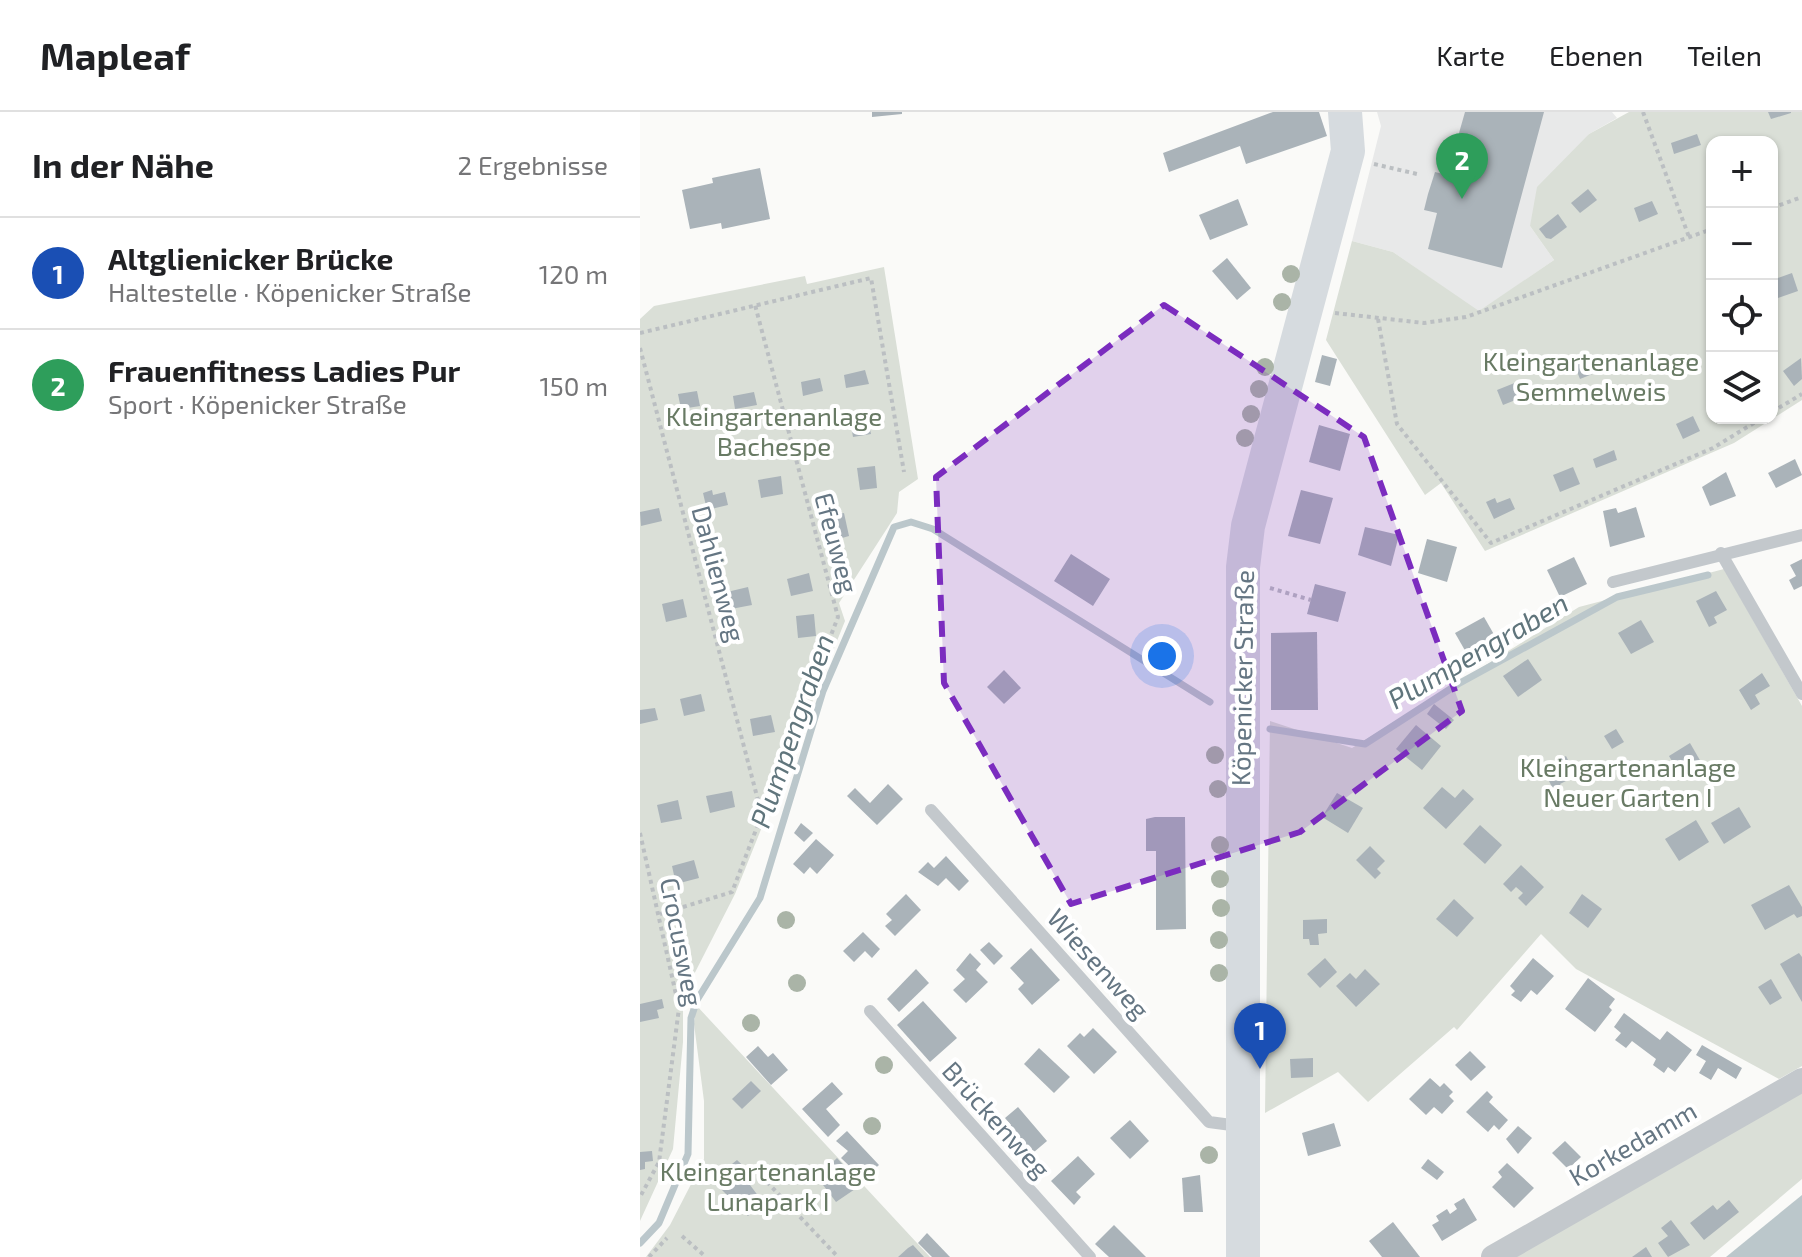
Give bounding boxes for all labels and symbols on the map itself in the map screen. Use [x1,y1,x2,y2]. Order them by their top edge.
pin: 2 [1436,133,1488,199]
park label: Kleingartenanlage Semmelweis [1483,345,1699,406]
park label: Kleingartenanlage Bachespe [666,400,882,461]
street label: Efeuweg [809,489,866,596]
street label: Dahlienweg [686,502,752,645]
street label: Köpenicker Straße [1224,570,1259,786]
water label: Plumpengraben [1381,585,1574,715]
water label: Plumpengraben [742,629,840,832]
your location [1142,636,1182,676]
park label: Kleingartenanlage Neuer Garten I [1520,751,1736,812]
street label: Crocusweg [655,875,710,1009]
street label: Wiesenweg [1042,902,1157,1024]
pin: 1 [1234,1003,1286,1069]
street label: Brückenweg [937,1054,1057,1184]
street label: Korkedamm [1563,1094,1701,1192]
park label: Kleingartenanlage Lunapark I [660,1155,876,1216]

